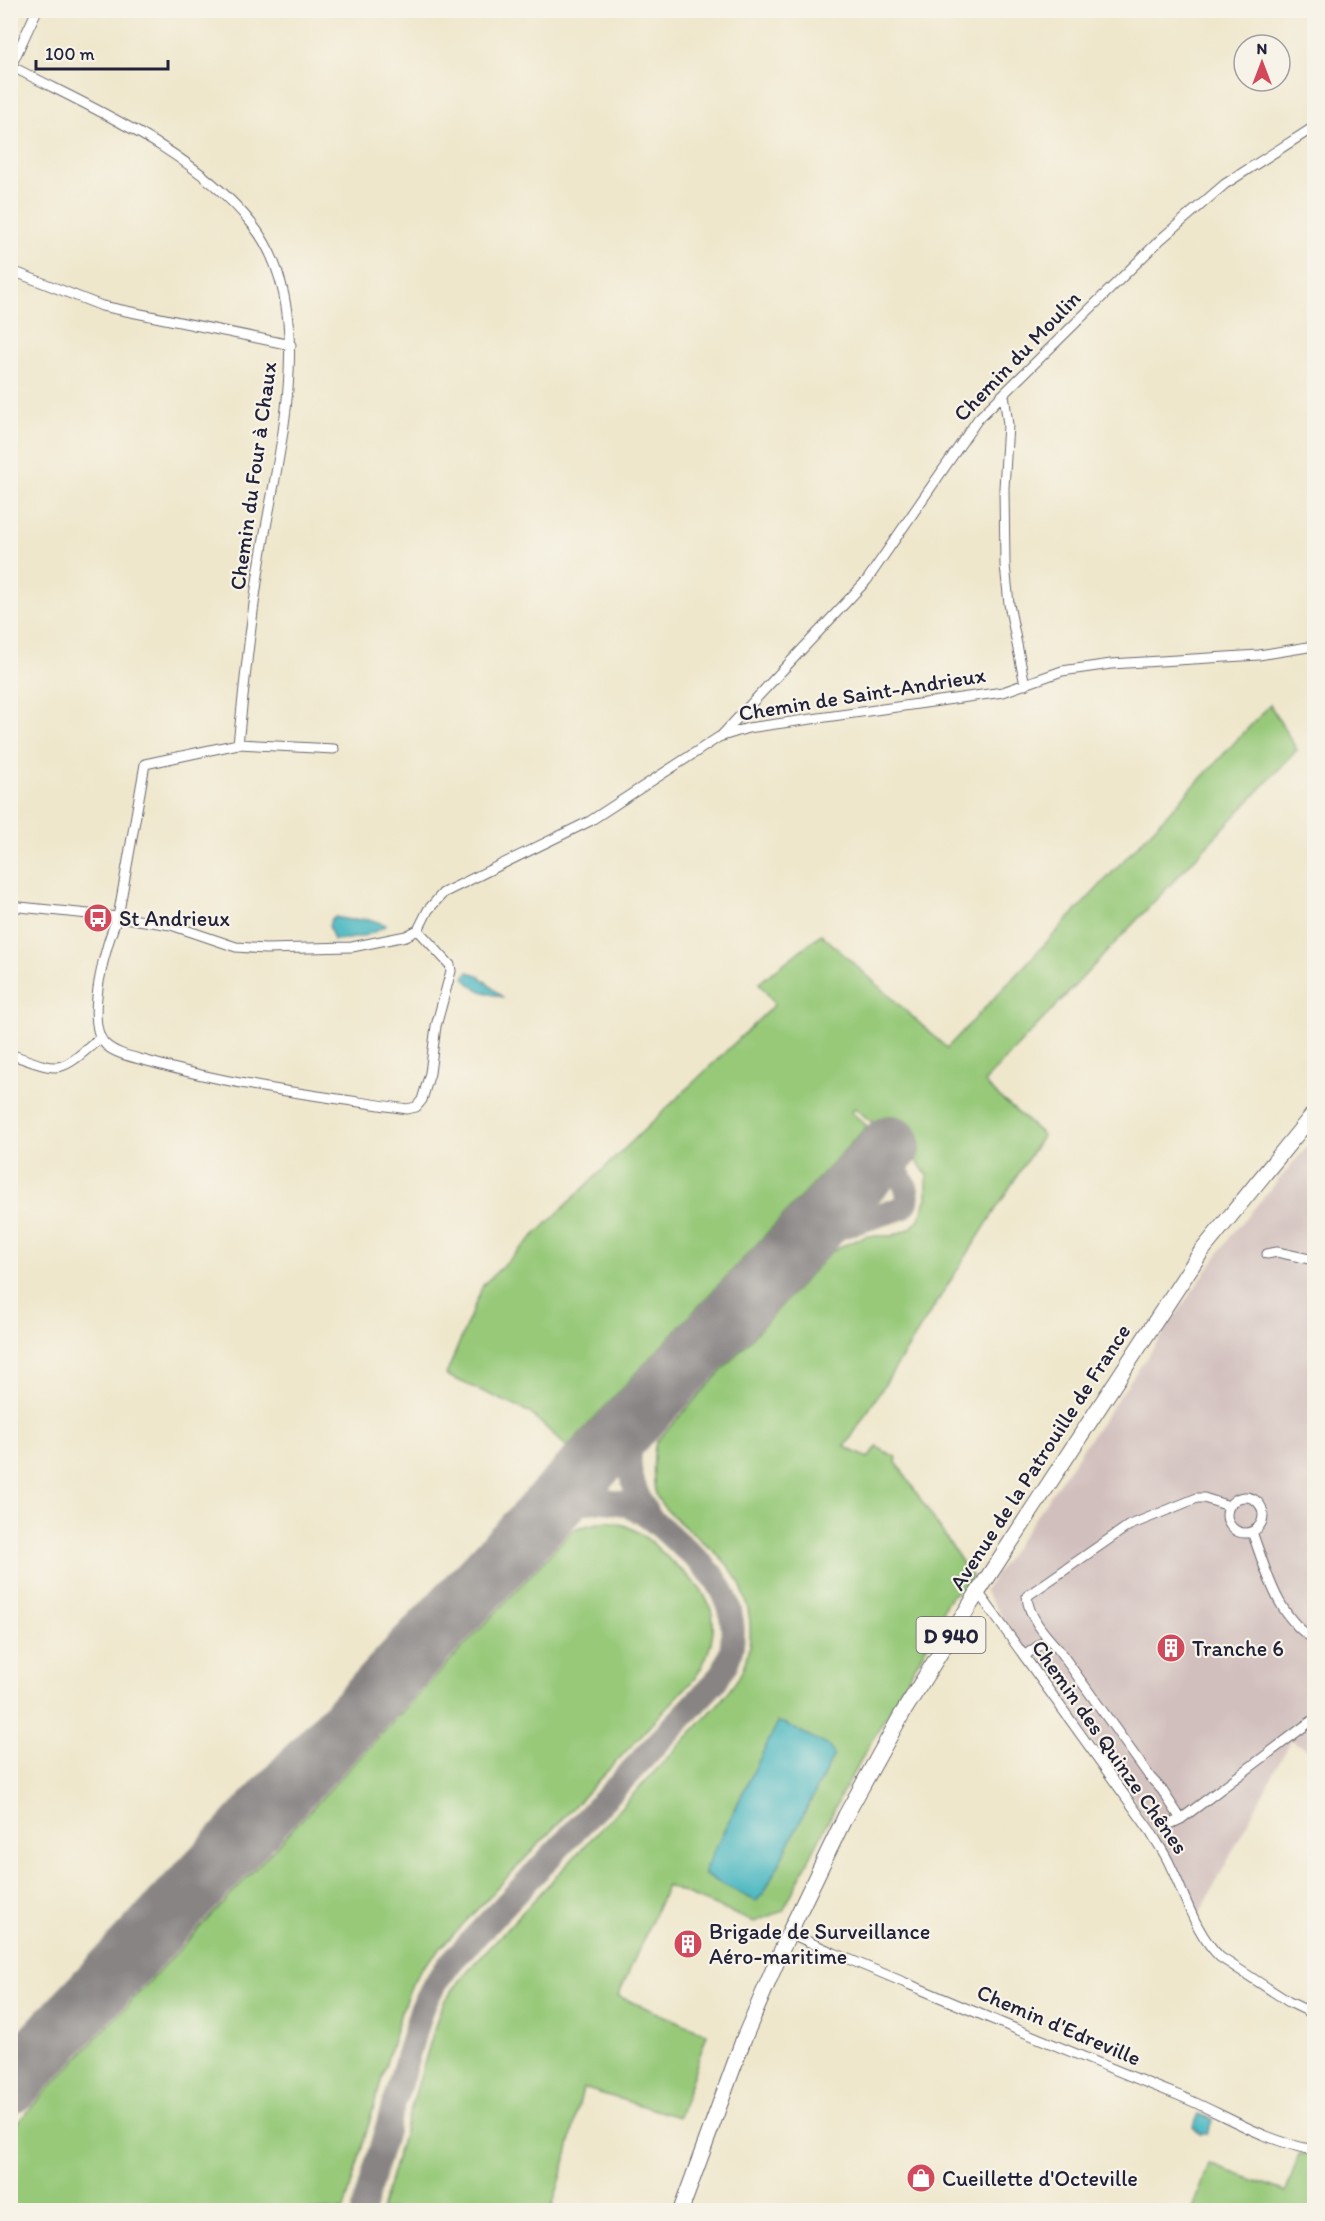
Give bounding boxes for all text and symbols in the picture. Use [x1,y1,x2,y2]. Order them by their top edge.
scale bar [36,33,168,71]
north arrow [1232,33,1292,93]
text: N [1257,39,1267,58]
text: 100 m [45,43,95,65]
street label: Chemin du Moulin [948,285,1087,427]
street label: Chemin du Four à Chaux [224,360,282,592]
street label: Chemin de Saint-Andrieux [737,661,987,727]
bus stop icon: St Andrieux [82,902,114,934]
place label: St Andrieux [119,905,230,932]
street label: Avenue de la Patrouille de France [944,1319,1136,1595]
road number: D 940 [916,1617,986,1653]
building icon: Tranche 6 [1155,1632,1187,1664]
street label: Chemin des Quinze Chênes [1026,1635,1194,1859]
place label: Tranche 6 [1192,1635,1284,1662]
place label: Brigade de Surveillance Aéro-maritime [709,1918,930,1970]
building icon: Brigade de Surveillance Aéro-maritime [672,1928,704,1960]
street label: Chemin d'Edreville [973,1978,1145,2072]
shop icon: Cueillette d'Octeville [905,2162,937,2194]
place label: Cueillette d'Octeville [942,2165,1138,2192]

